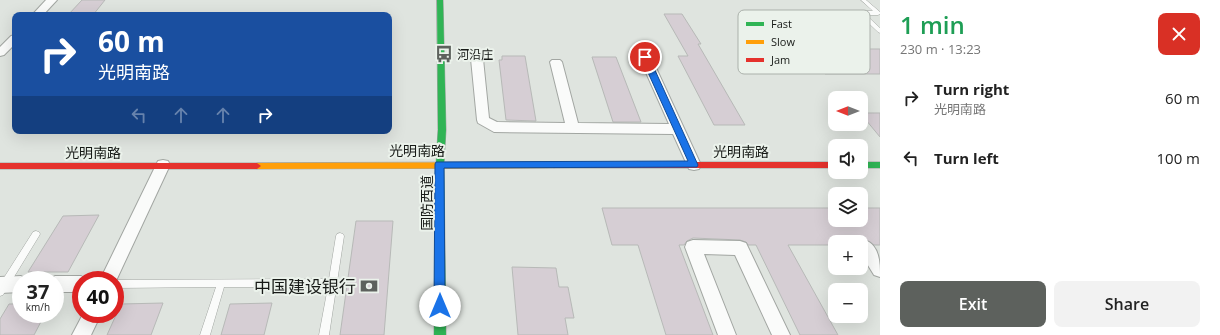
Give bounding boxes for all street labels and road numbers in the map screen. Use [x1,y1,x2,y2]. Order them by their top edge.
street label: 光明南路 [389,141,445,160]
street label: 光明南路 [713,142,769,161]
street label: 光明南路 [65,143,121,162]
street label: 国防西道 [417,175,436,231]

